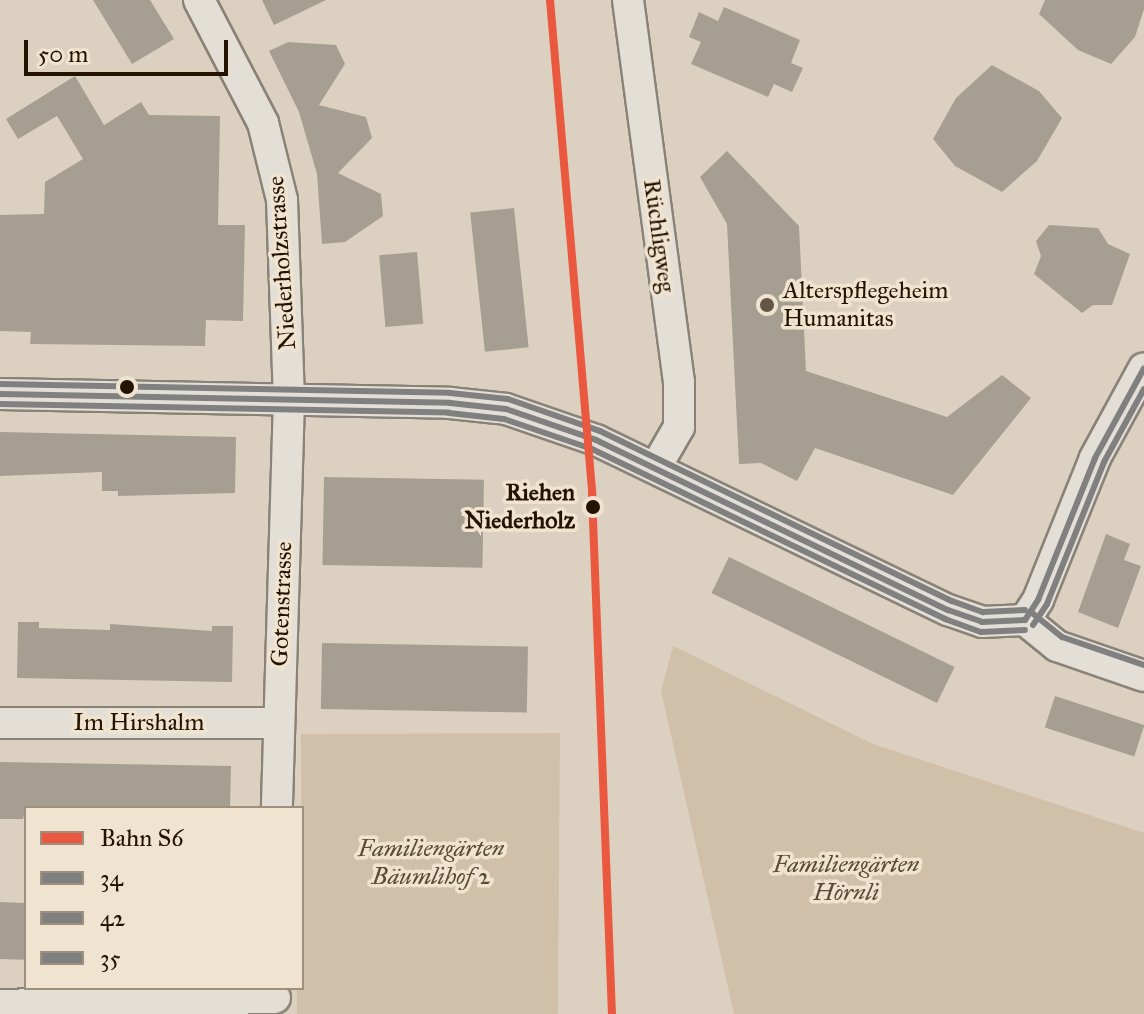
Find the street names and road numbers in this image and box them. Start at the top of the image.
street label: Niederholzstrasse [262,175,302,351]
street label: Rüchligweg [637,177,681,295]
street label: Gotenstrasse [265,541,299,667]
street label: Im Hirshalm [74,709,204,737]

